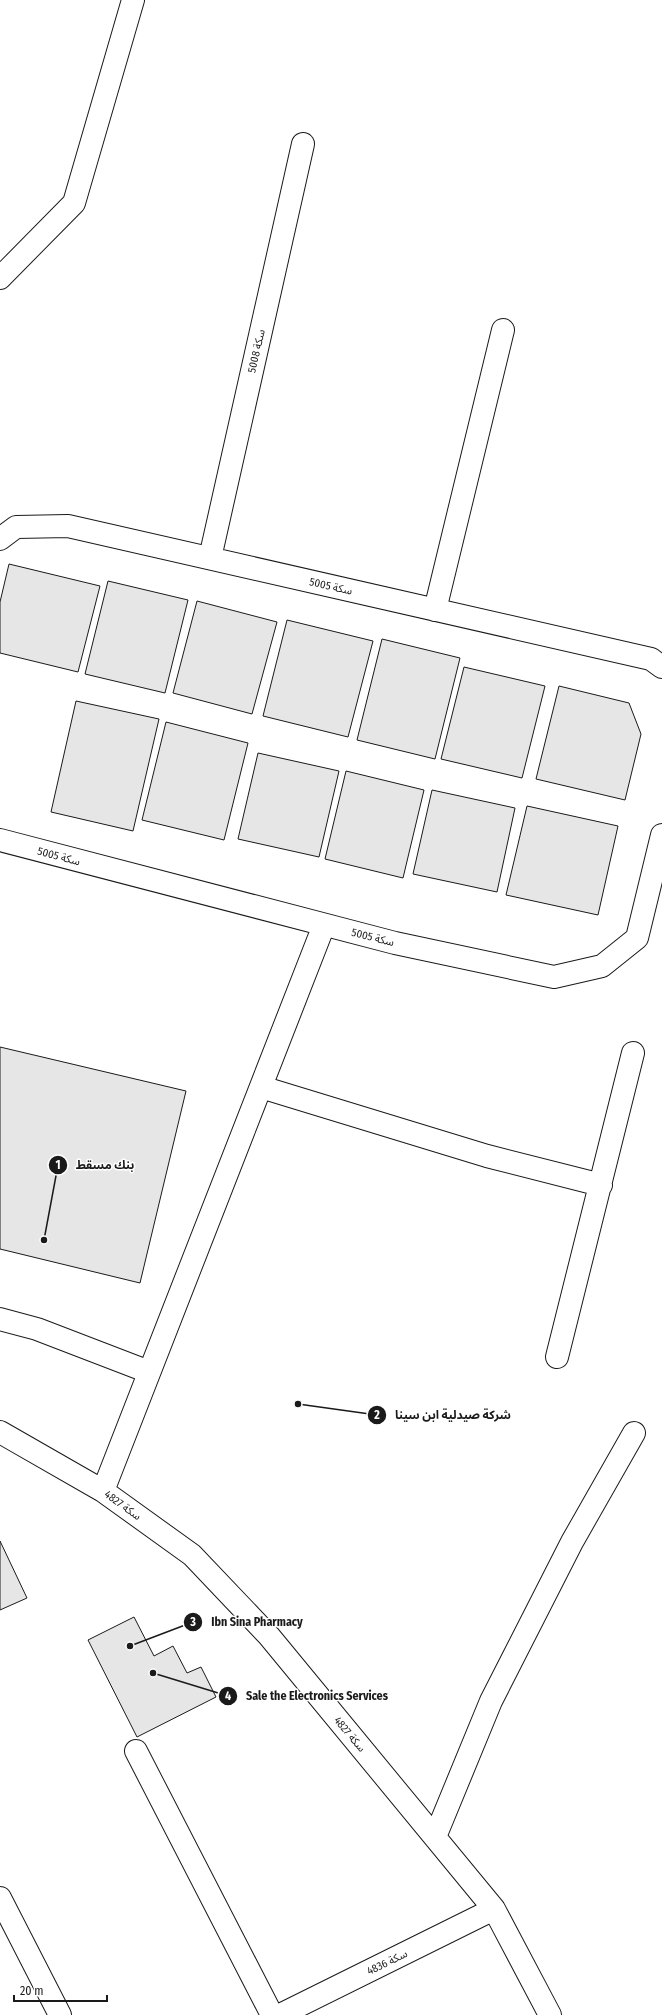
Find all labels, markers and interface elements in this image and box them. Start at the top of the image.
street label: سكة 5008 [245,328,268,374]
street label: سكة 5005 [308,575,354,598]
street label: سكة 5005 [36,845,82,869]
street label: سكة 5005 [350,926,396,949]
callout: بنك مسقط [48,1153,142,1177]
text: 1 [55,1158,61,1172]
text: بنك مسقط [76,1158,134,1172]
callout: شركة صيدلية ابن سينا [367,1403,519,1427]
text: 2 [373,1408,380,1422]
text: شركة صيدلية ابن سينا [395,1408,511,1422]
street label: سكة 4827 [102,1488,144,1523]
callout: Ibn Sina Pharmacy [183,1610,311,1634]
text: 3 [189,1615,196,1629]
text: Ibn Sina Pharmacy [211,1615,303,1629]
callout: Sale the Electronics Services [218,1684,396,1708]
text: 4 [225,1689,231,1703]
text: Sale the Electronics Services [246,1689,389,1703]
street label: سكة 4827 [331,1714,368,1755]
street label: سكة 4836 [365,1947,410,1978]
scale bar [14,1977,107,2003]
text: 20 m [20,1984,44,1998]

